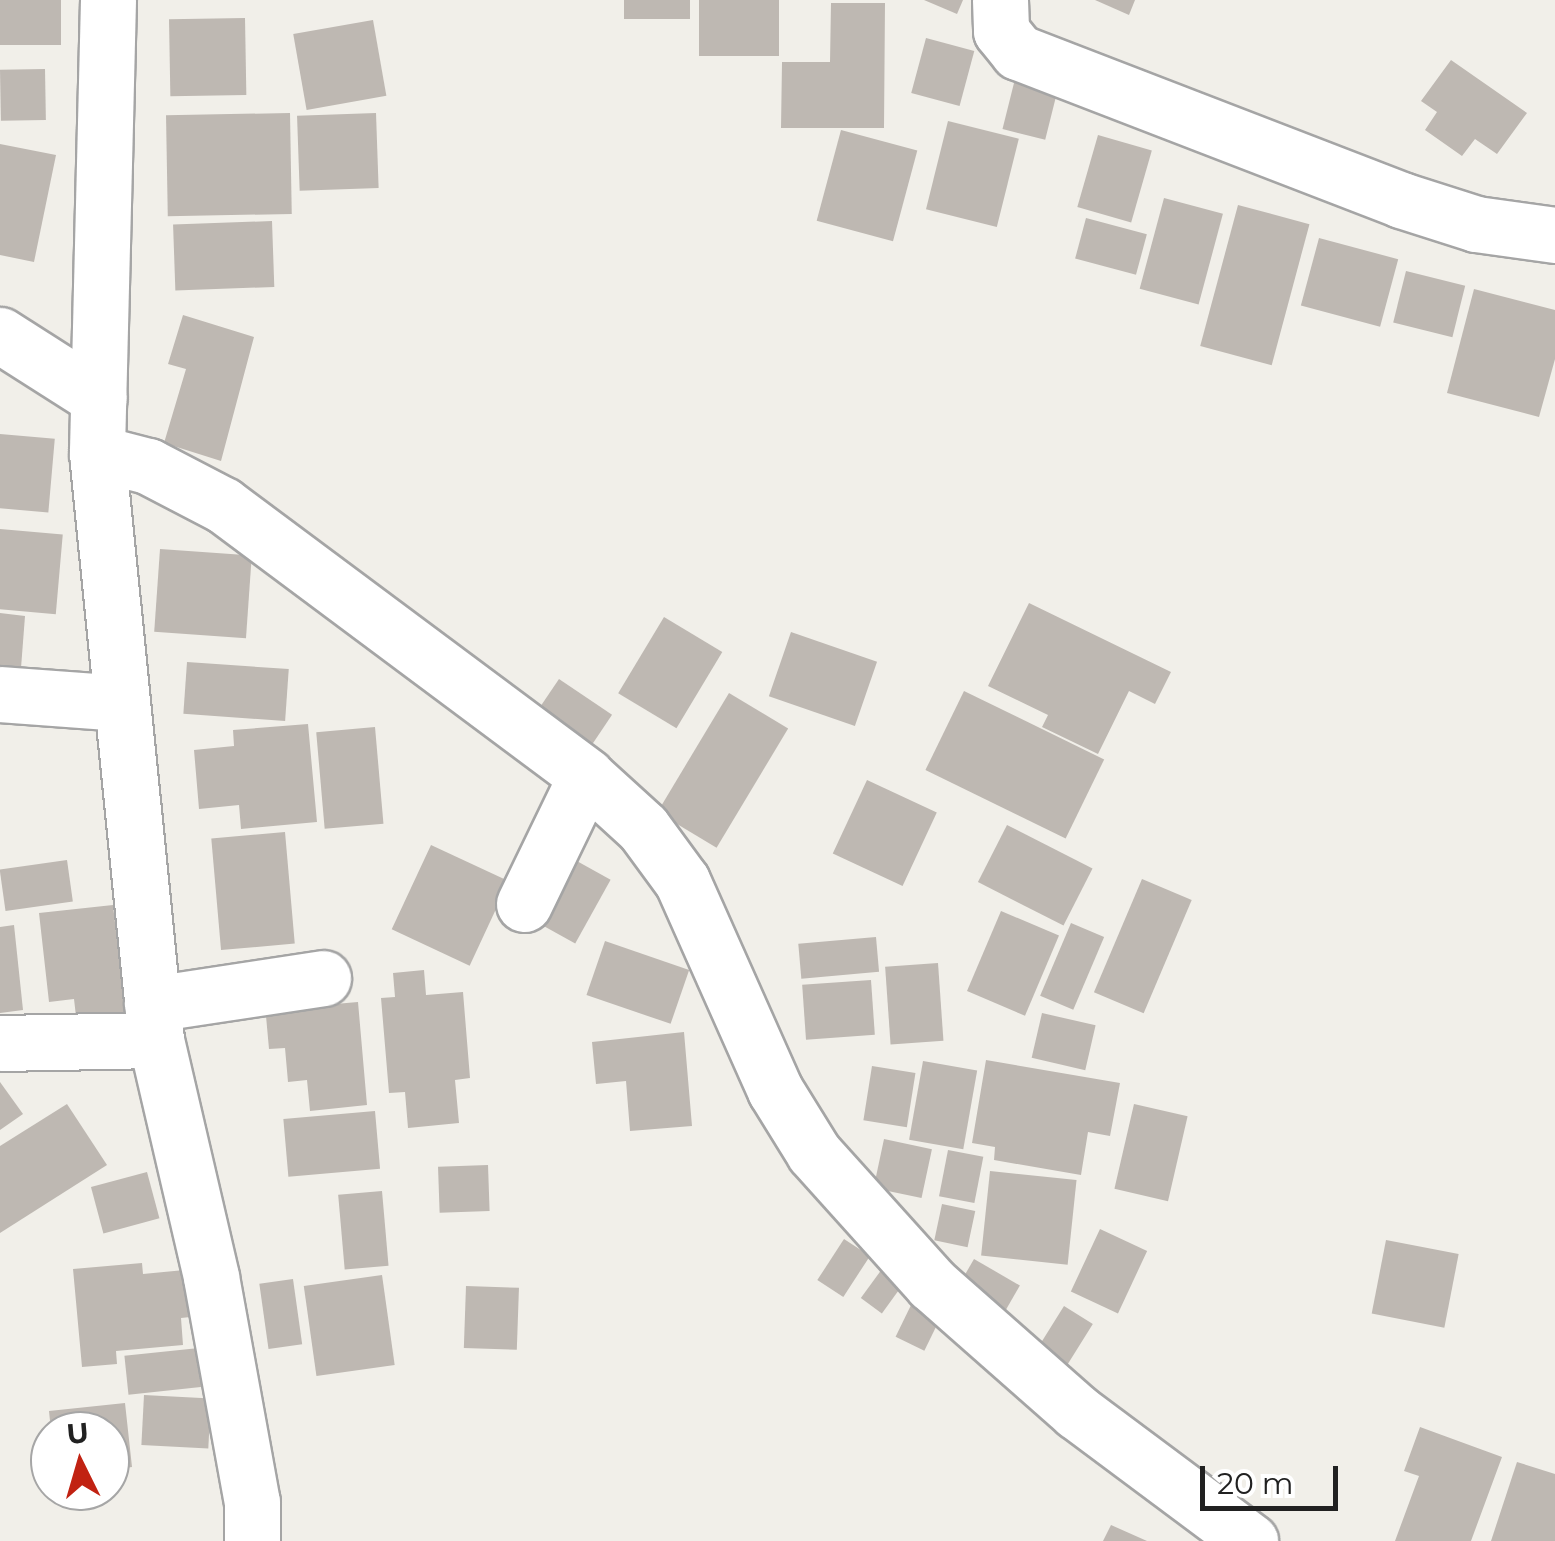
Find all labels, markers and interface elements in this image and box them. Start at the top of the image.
north arrow [30,1411,130,1511]
text: U [65,1415,90,1451]
scale bar [1205,1446,1342,1508]
text: 20 m [1217,1465,1294,1502]

